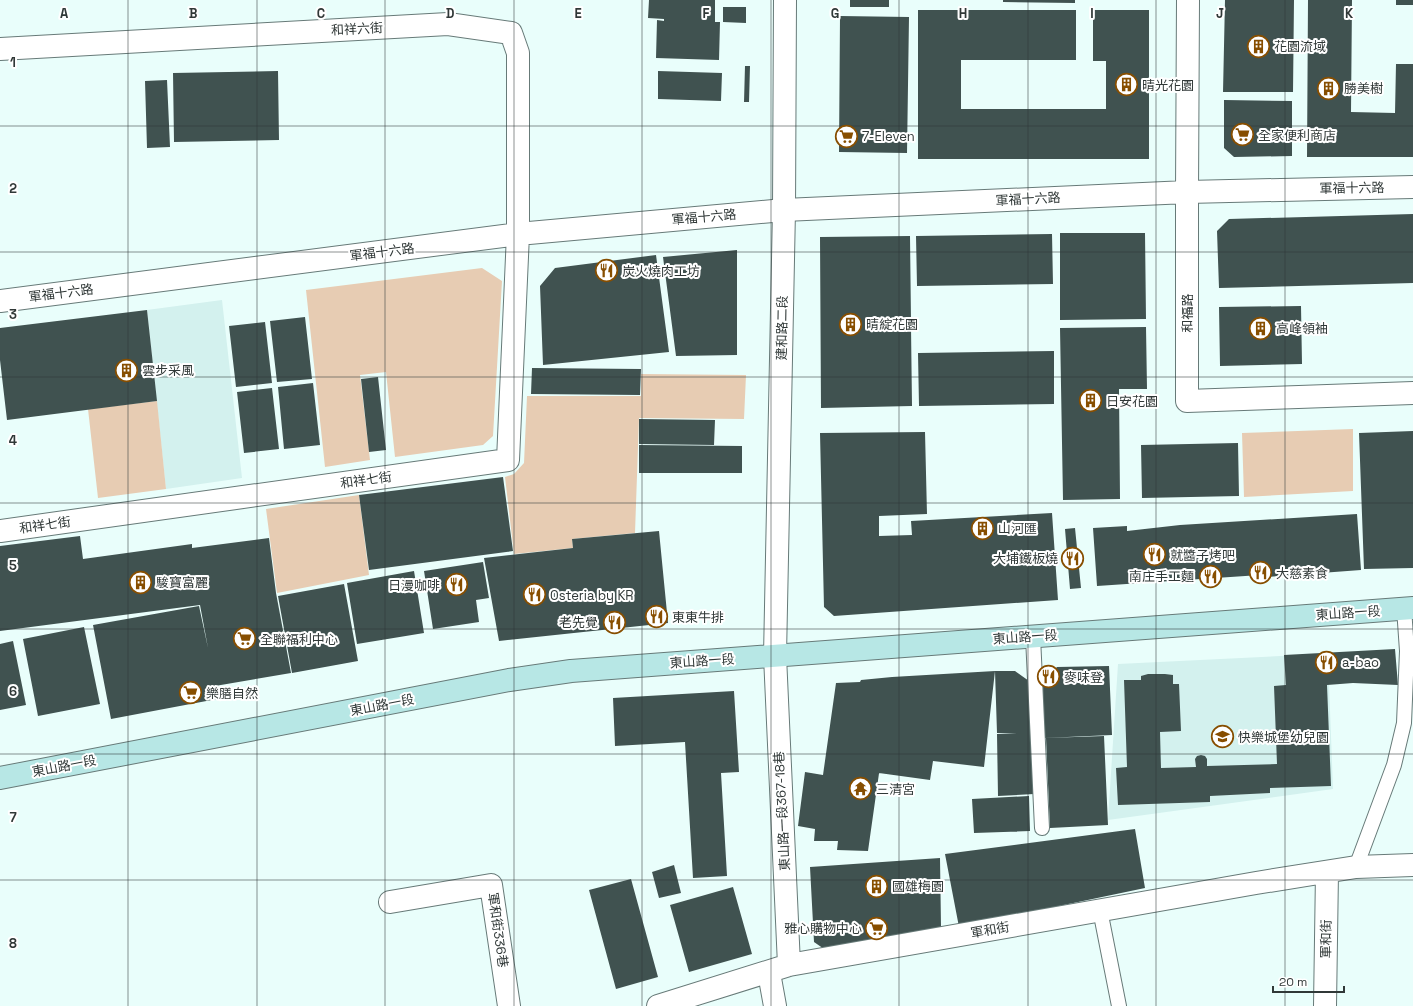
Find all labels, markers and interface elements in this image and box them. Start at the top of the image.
text: A [60,5,69,22]
text: B [189,5,198,22]
text: C [317,5,325,22]
text: D [446,5,455,22]
text: E [574,5,582,22]
text: F [703,5,710,22]
text: G [831,5,839,22]
text: H [959,5,967,22]
text: I [1090,5,1094,22]
text: J [1216,5,1224,22]
text: K [1345,5,1354,22]
street label: 和祥六街 [331,19,383,39]
building icon: 花園流域 [1246,33,1272,59]
place label: 花園流域 [1274,38,1326,55]
text: 1 [10,54,16,71]
building icon: 晴光花園 [1114,72,1140,98]
building icon: 勝美樹 [1316,75,1342,101]
place label: 晴光花園 [1142,77,1194,94]
place label: 勝美樹 [1344,80,1383,97]
supermarket icon: 全家便利商店 [1230,122,1256,148]
supermarket icon: 7-Eleven [834,123,860,149]
place label: 全家便利商店 [1258,127,1336,144]
place label: 7-Eleven [862,128,915,145]
street label: 軍福十六路 [1319,179,1385,197]
text: 2 [9,180,17,197]
street label: 軍福十六路 [995,189,1061,209]
street label: 軍福十六路 [671,206,737,228]
street label: 軍福十六路 [349,240,415,264]
restaurant icon: 炭火燒肉工坊 [594,258,620,284]
place label: 炭火燒肉工坊 [622,263,700,280]
street label: 軍福十六路 [28,281,94,305]
street label: 和福路 [1179,293,1196,333]
street label: 建和路二段 [773,295,791,361]
text: 3 [9,306,17,323]
building icon: 晴綻花園 [838,311,864,337]
building icon: 高峰領袖 [1248,315,1274,341]
place label: 晴綻花園 [866,316,918,333]
place label: 高峰領袖 [1276,320,1328,337]
building icon: 雲步采風 [114,357,140,383]
place label: 雲步采風 [142,362,194,379]
building icon: 日安花園 [1077,388,1103,414]
place label: 日安花園 [1106,393,1158,410]
text: 4 [9,432,17,449]
street label: 和祥七街 [339,468,393,492]
street label: 和祥七街 [18,513,72,537]
building icon: 山河匯 [969,515,995,541]
place label: 山河匯 [998,520,1037,537]
restaurant icon: 就醬子烤吧 [1142,542,1168,568]
restaurant icon: 大埔鐵板燒 [1060,545,1086,571]
place label: 就醬子烤吧 [1170,547,1235,564]
place label: 大埔鐵板燒 [993,550,1058,567]
text: 5 [9,557,17,574]
restaurant icon: 大慈素食 [1247,560,1273,586]
restaurant icon: 南庄手工麵 [1197,563,1223,589]
place label: 大慈素食 [1276,565,1328,582]
place label: 南庄手工麵 [1129,568,1194,585]
building icon: 駿寶富麗 [128,569,154,595]
restaurant icon: 日漫咖啡 [443,572,469,598]
place label: 駿寶富麗 [156,574,208,591]
place label: 日漫咖啡 [388,577,440,594]
restaurant icon: Osteria by KR [521,582,547,608]
place label: Osteria by KR [550,587,634,604]
street label: 東山路一段 [1315,602,1381,624]
restaurant icon: 東東牛排 [644,604,670,630]
restaurant icon: 老先覺 [601,609,627,635]
place label: 東東牛排 [672,609,724,626]
place label: 老先覺 [559,614,598,631]
supermarket icon: 全聯福利中心 [232,626,258,652]
street label: 東山路一段 [992,626,1058,648]
place label: 全聯福利中心 [260,631,338,648]
restaurant icon: a-bao [1313,649,1339,675]
street label: 東山路一段 [669,650,735,672]
place label: a-bao [1342,654,1379,671]
restaurant icon: 麥味登 [1036,664,1062,690]
place label: 麥味登 [1064,669,1103,686]
supermarket icon: 樂膳自然 [177,680,203,706]
text: 6 [9,683,17,700]
place label: 樂膳自然 [206,685,258,702]
street label: 東山路一段 [348,690,416,720]
school or university icon: 快樂城堡幼兒園 [1209,724,1235,750]
place label: 快樂城堡幼兒園 [1238,729,1329,746]
street label: 東山路一段 [30,751,98,781]
street label: 東山路一段367-18巷 [770,751,794,871]
temple icon: 三清宮 [848,776,874,802]
place label: 三清宮 [876,781,915,798]
text: 7 [9,809,17,826]
building icon: 國雄梅園 [863,873,889,899]
place label: 國雄梅園 [892,878,944,895]
street label: 軍和街336巷 [484,891,512,969]
supermarket icon: 雅心購物中心 [864,915,890,941]
street label: 軍和街 [969,918,1011,942]
street label: 軍和街 [1317,919,1335,959]
place label: 雅心購物中心 [784,920,862,937]
text: 8 [9,935,17,952]
scale bar [1273,968,1344,994]
text: 20 m [1279,974,1307,990]

